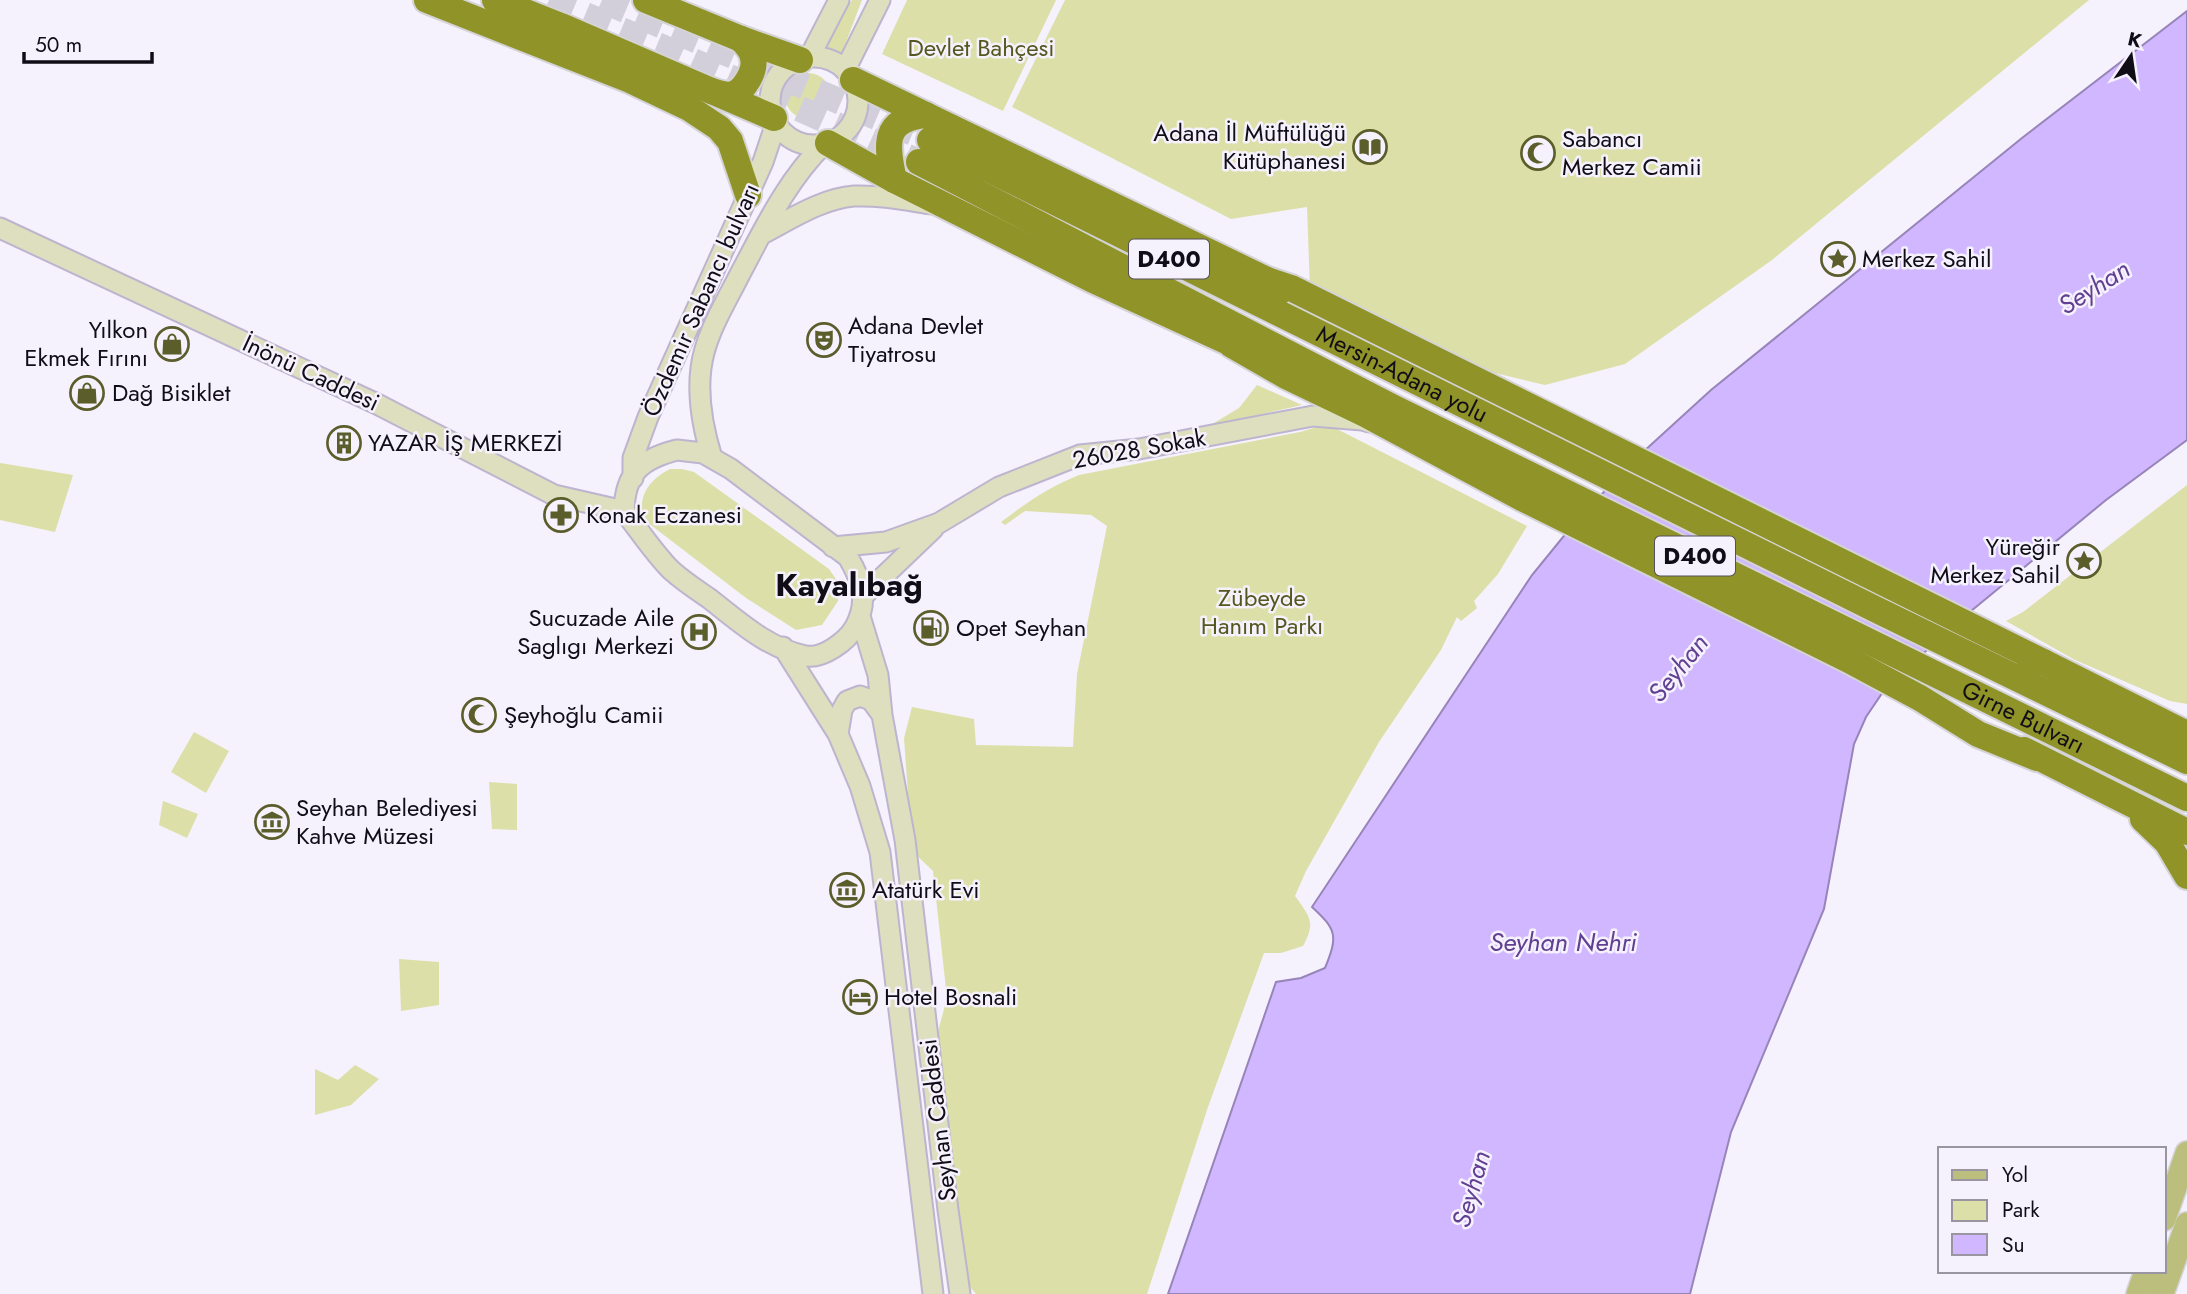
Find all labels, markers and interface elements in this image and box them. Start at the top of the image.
scale bar [24,21,152,65]
north arrow [2096,21,2166,91]
text: K [2125,25,2145,55]
text: 50 m [35,30,82,60]
park label: Devlet Bahçesi [908,30,1055,65]
place label: Adana İl Müftülüğü Kütüphanesi [1153,115,1346,178]
place label: Sabancı Merkez Camii [1562,121,1702,184]
library icon: Adana İl Müftülüğü Kütüphanesi [1351,128,1389,166]
mosque icon: Sabancı Merkez Camii [1519,134,1557,172]
street label: Özdemir Sabancı bulvarı [633,177,768,422]
road number: D400 [1129,240,1209,278]
place icon: Merkez Sahil [1819,240,1857,278]
place label: Merkez Sahil [1862,241,1992,276]
water label: Seyhan [2051,250,2137,324]
place label: Adana Devlet Tiyatrosu [848,308,983,371]
place label: Yılkon Ekmek Fırını [24,312,148,375]
street label: Mersin-Adana yolu [1311,316,1494,431]
theatre icon: Adana Devlet Tiyatrosu [805,321,843,359]
shop icon: Yılkon Ekmek Fırını [153,325,191,363]
street label: İnönü Caddesi [237,325,385,420]
shop icon: Dağ Bisiklet [68,374,106,412]
place label: Dağ Bisiklet [112,375,231,410]
street label: 26028 Sokak [1070,419,1209,477]
building icon: YAZAR İŞ MERKEZİ [325,424,363,462]
place label: YAZAR İŞ MERKEZİ [368,425,563,460]
pharmacy icon: Konak Eczanesi [542,496,580,534]
place label: Konak Eczanesi [586,497,742,532]
place label: Yüreğir Merkez Sahil [1930,529,2061,592]
road number: D400 [1655,536,1735,576]
place icon: Yüreğir Merkez Sahil [2065,542,2103,580]
district label: Kayalıbağ [775,562,923,608]
park label: Zübeyde Hanım Parkı [1201,580,1323,643]
place label: Sucuzade Aile Saglıgı Merkezi [517,600,674,663]
fuel station icon: Opet Seyhan [912,609,950,647]
place label: Opet Seyhan [956,610,1086,645]
hospital icon: Sucuzade Aile Saglıgı Merkezi [680,613,718,651]
water label: Seyhan [1639,626,1717,710]
street label: Girne Bulvarı [1956,672,2091,762]
mosque icon: Şeyhoğlu Camii [460,696,498,734]
place label: Şeyhoğlu Camii [504,697,664,732]
place label: Seyhan Belediyesi Kahve Müzesi [296,790,478,853]
museum icon: Seyhan Belediyesi Kahve Müzesi [253,803,291,841]
museum icon: Atatürk Evi [828,871,866,909]
place label: Atatürk Evi [872,872,980,907]
water label: Seyhan Nehri [1489,923,1637,961]
hotel icon: Hotel Bosnali [841,978,879,1016]
place label: Hotel Bosnali [884,979,1017,1014]
street label: Seyhan Caddesi [910,1037,965,1203]
water label: Seyhan [1442,1146,1500,1232]
legend [1938,1147,2166,1273]
text: Yol [2002,1160,2028,1190]
text: Park [2002,1195,2040,1225]
text: Su [2002,1230,2025,1260]

